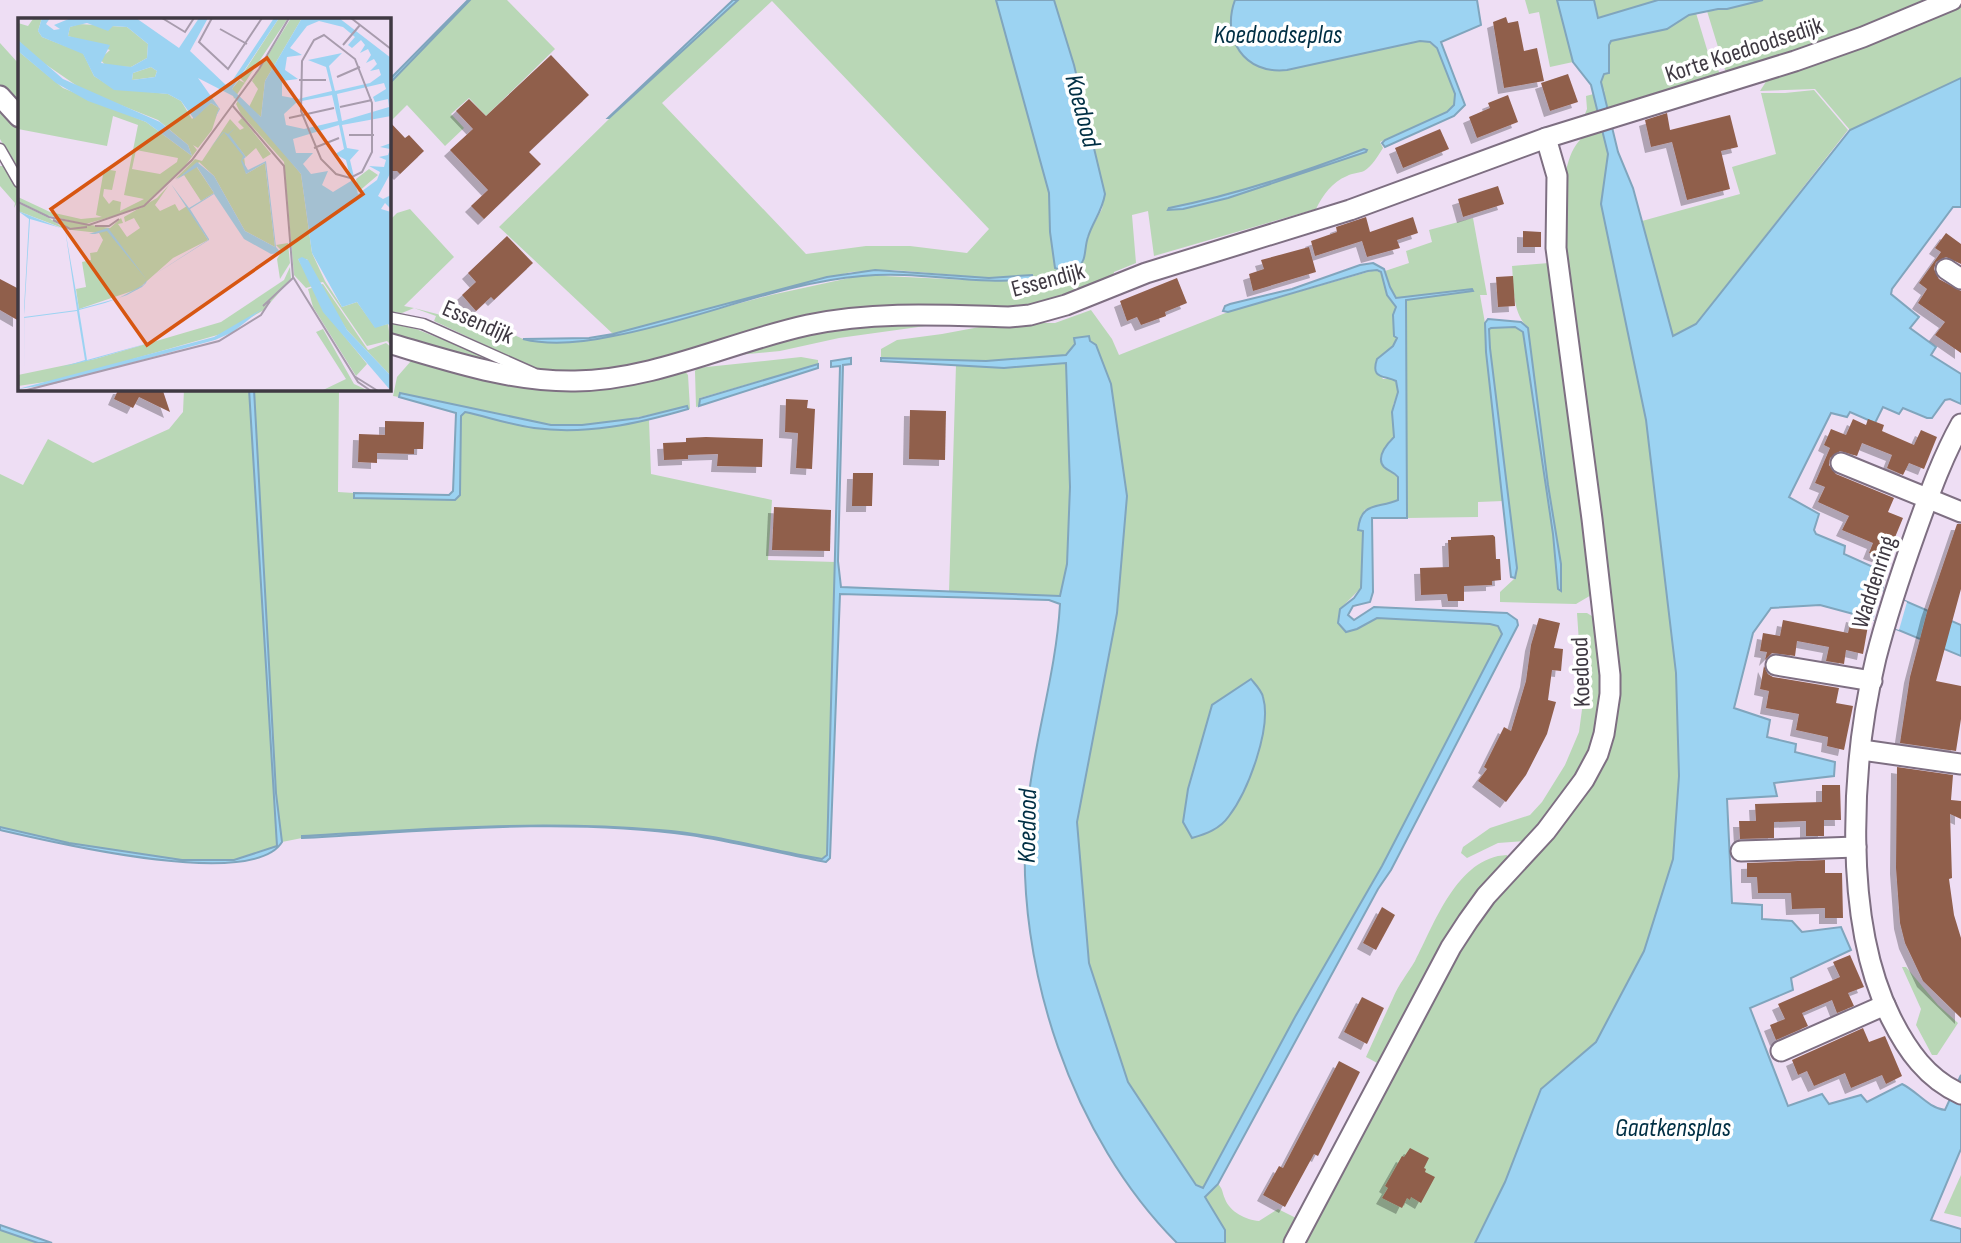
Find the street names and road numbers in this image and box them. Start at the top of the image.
street label: Korte Koedoodsedijk [1661,11,1827,89]
street label: Essendijk [1008,256,1088,304]
street label: Essendijk [438,294,518,350]
street label: Waddenring [1845,532,1903,632]
street label: Koedood [1565,637,1597,707]

